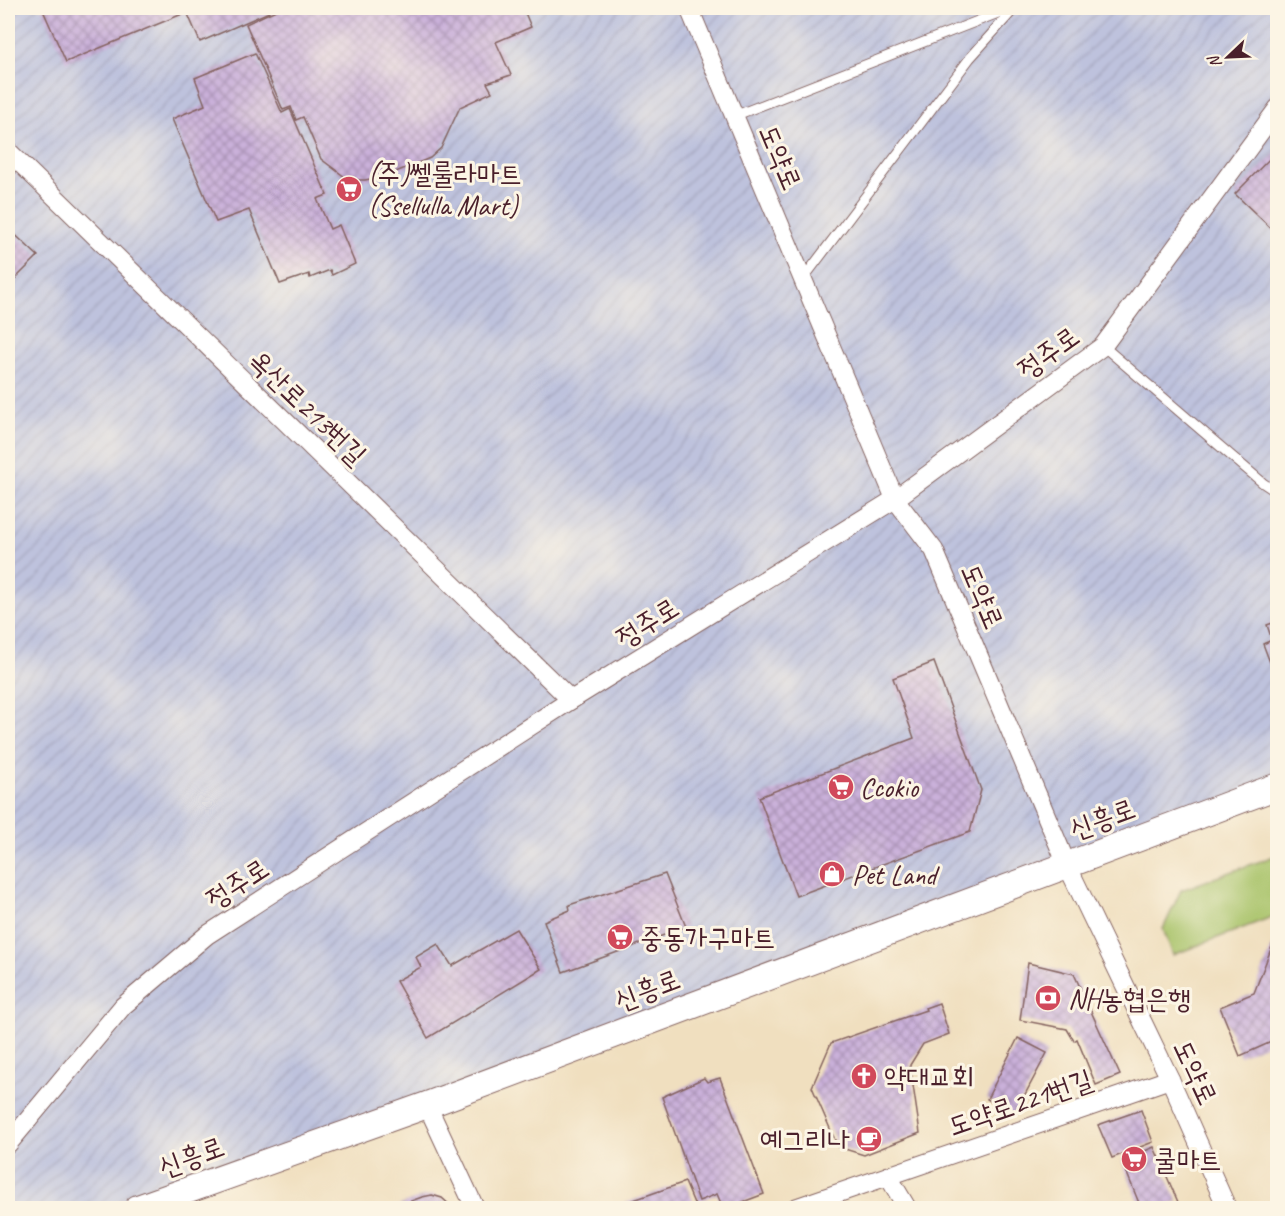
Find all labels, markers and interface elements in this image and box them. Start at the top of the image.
north arrow [1198,27,1258,87]
text: N [1203,51,1226,71]
street label: 도약로 [751,119,810,195]
place label: (주)쎌룰라마트 (Ssellulla Mart) [368,156,522,223]
supermarket icon: (주)쎌룰라마트 (Ssellulla Mart) [334,174,364,204]
street label: 정주로 [1011,318,1086,386]
street label: 옥산로213번길 [241,343,374,472]
street label: 도약로 [953,558,1012,634]
street label: 정주로 [609,590,685,655]
place label: Ccokio [860,770,920,805]
supermarket icon: Ccokio [826,772,856,802]
street label: 신흥로 [1064,790,1140,846]
street label: 정주로 [199,850,275,917]
place label: Pet Land [852,857,940,892]
shop icon: Pet Land [817,859,847,889]
place label: 중동가구마트 [640,920,775,955]
supermarket icon: 중동가구마트 [605,922,635,952]
street label: 신흥로 [609,961,685,1018]
place label: NH농협은행 [1068,981,1191,1016]
bank icon: NH농협은행 [1033,983,1063,1013]
street label: 도약로 [1165,1034,1226,1110]
place label: 약대교회 [884,1059,974,1094]
church icon: 약대교회 [849,1061,879,1091]
street label: 도약로221번길 [943,1061,1097,1144]
place label: 예그리나 [760,1122,850,1157]
cafe icon: 예그리나 [854,1124,884,1154]
street label: 신흥로 [153,1128,229,1184]
place label: 쿨마트 [1154,1142,1222,1177]
supermarket icon: 쿨마트 [1119,1144,1149,1174]

